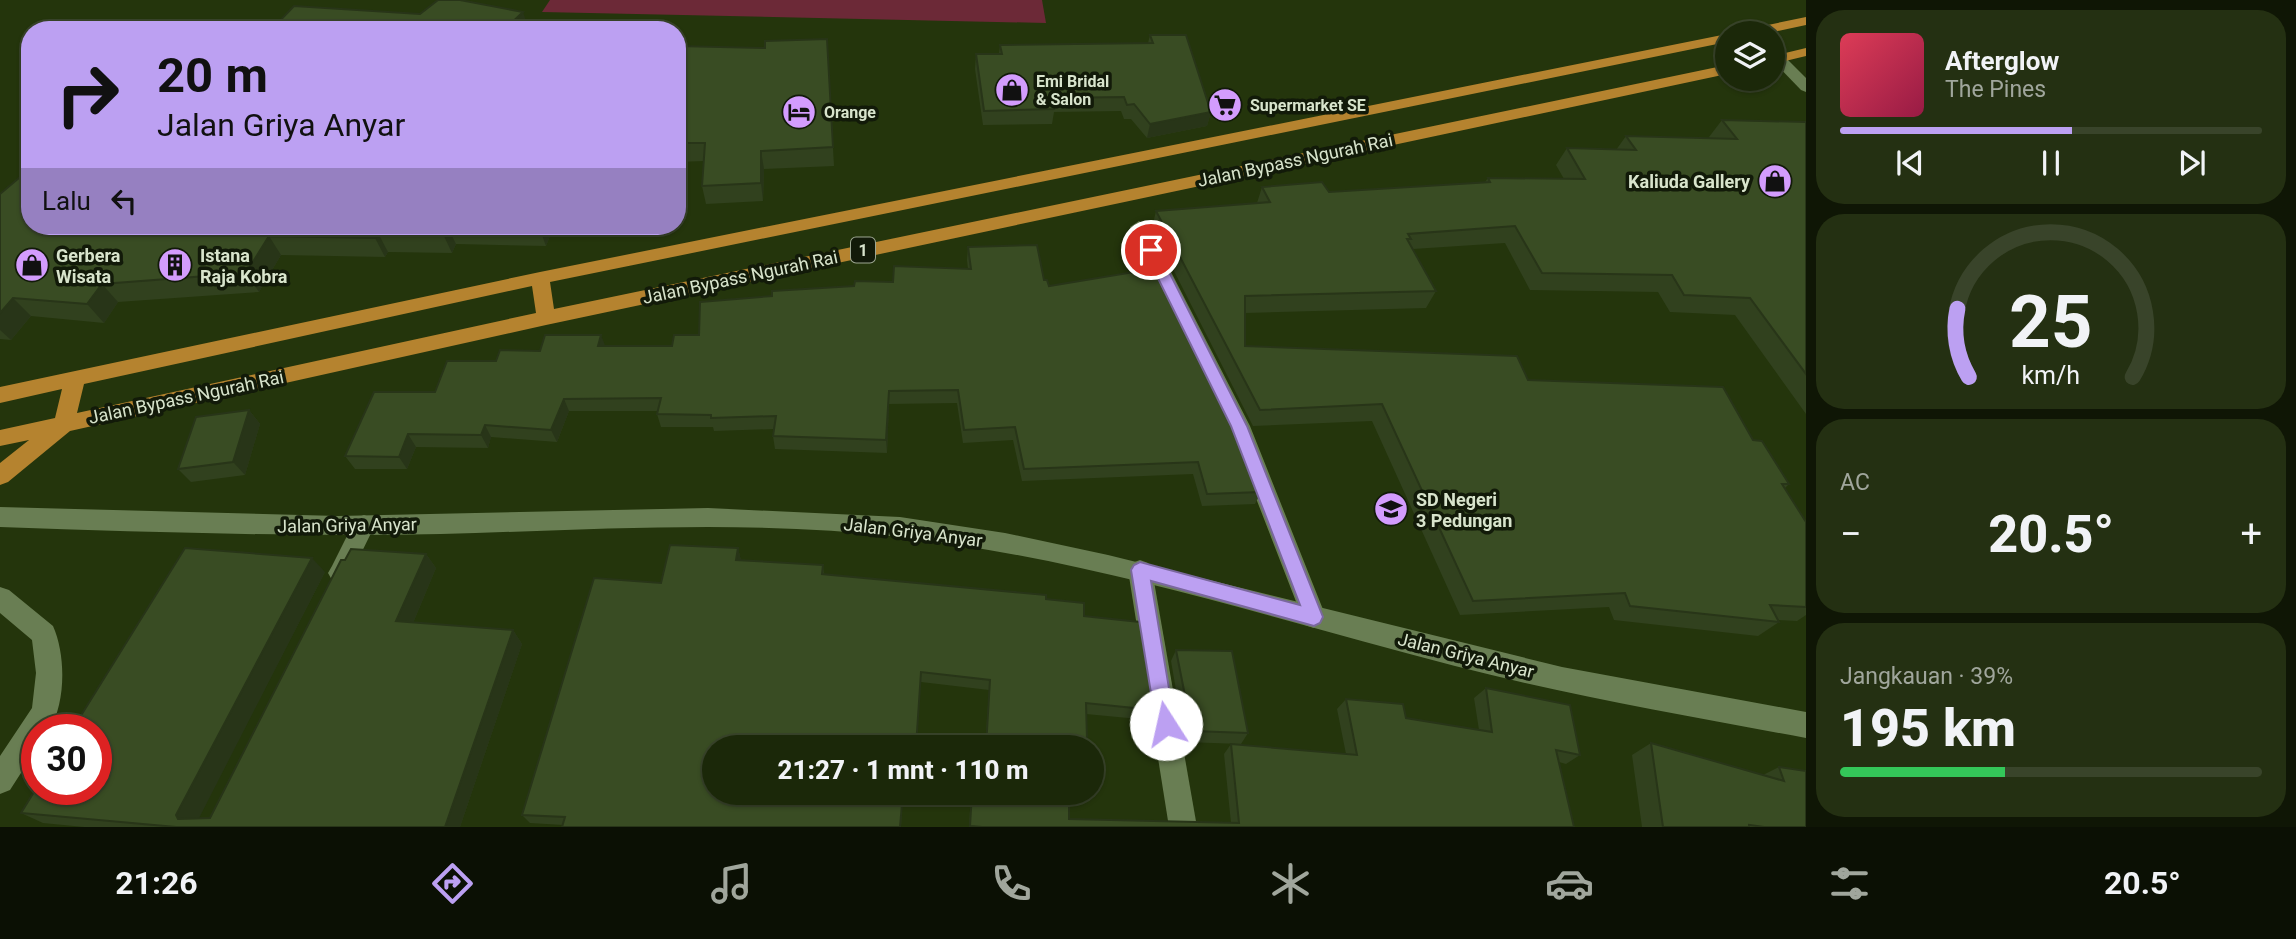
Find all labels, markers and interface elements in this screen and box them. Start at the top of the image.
map controls [1715,21,1785,91]
button: layers [1715,21,1785,91]
text: Afterglow [1945,46,2059,76]
text: 20 m [157,47,268,104]
icon: right [42,49,133,140]
shop icon: Emi Bridal & Salon [993,71,1031,109]
place label: Emi Bridal & Salon [1036,72,1109,109]
text: The Pines [1945,76,2046,103]
supermarket icon: Supermarket SE [1206,86,1244,124]
hotel icon: Orange [780,93,818,131]
place label: Supermarket SE [1250,96,1366,115]
place label: Orange [824,103,876,122]
text: Jalan Griya Anyar [157,106,405,144]
street label: Jalan Bypass Ngurah Rai [1195,129,1395,191]
icon: previous [1891,144,1929,182]
icon: pause [2032,144,2070,182]
icon: next [2173,144,2211,182]
shop icon: Kaliuda Gallery [1756,162,1794,200]
place label: Kaliuda Gallery [1628,171,1751,192]
icon: left [105,182,143,220]
text: Lalu [42,186,91,216]
pin [1121,220,1181,280]
icon: arrive [1132,231,1170,269]
road number: 1 [851,238,875,262]
place label: Gerbera Wisata [56,245,121,287]
place label: Istana Raja Kobra [200,245,288,287]
shop icon: Gerbera Wisata [13,246,51,284]
building icon: Istana Raja Kobra [156,246,194,284]
street label: Jalan Bypass Ngurah Rai [640,246,840,308]
text: 25 [2009,280,2093,366]
text: km/h [2022,361,2080,390]
street label: Jalan Bypass Ngurah Rai [86,366,286,428]
text: AC [1840,469,1870,496]
place label: SD Negeri 3 Pedungan [1416,489,1512,531]
school or university icon: SD Negeri 3 Pedungan [1372,490,1410,528]
text: 20.5° [1988,504,2114,565]
text: − [1840,512,1862,556]
text: + [2240,512,2262,556]
street label: Jalan Griya Anyar [277,513,417,537]
street label: Jalan Griya Anyar [842,513,984,551]
street label: Jalan Griya Anyar [1396,628,1536,682]
text: Jangkauan · 39% [1840,663,2013,690]
position arrow [1129,687,1203,761]
text: 195 km [1840,698,2016,759]
speed limit sign: 30 [21,714,112,805]
text: 21:27 · 1 mnt · 110 m [778,755,1028,785]
icon: directions [428,859,477,908]
icon: music [707,859,756,908]
icon: phone [987,859,1036,908]
icon: climate [1266,859,1315,908]
icon: car [1545,859,1594,908]
icon: filters [1825,859,1874,908]
text: 21:26 [115,864,198,902]
text: 20.5° [2104,864,2181,902]

